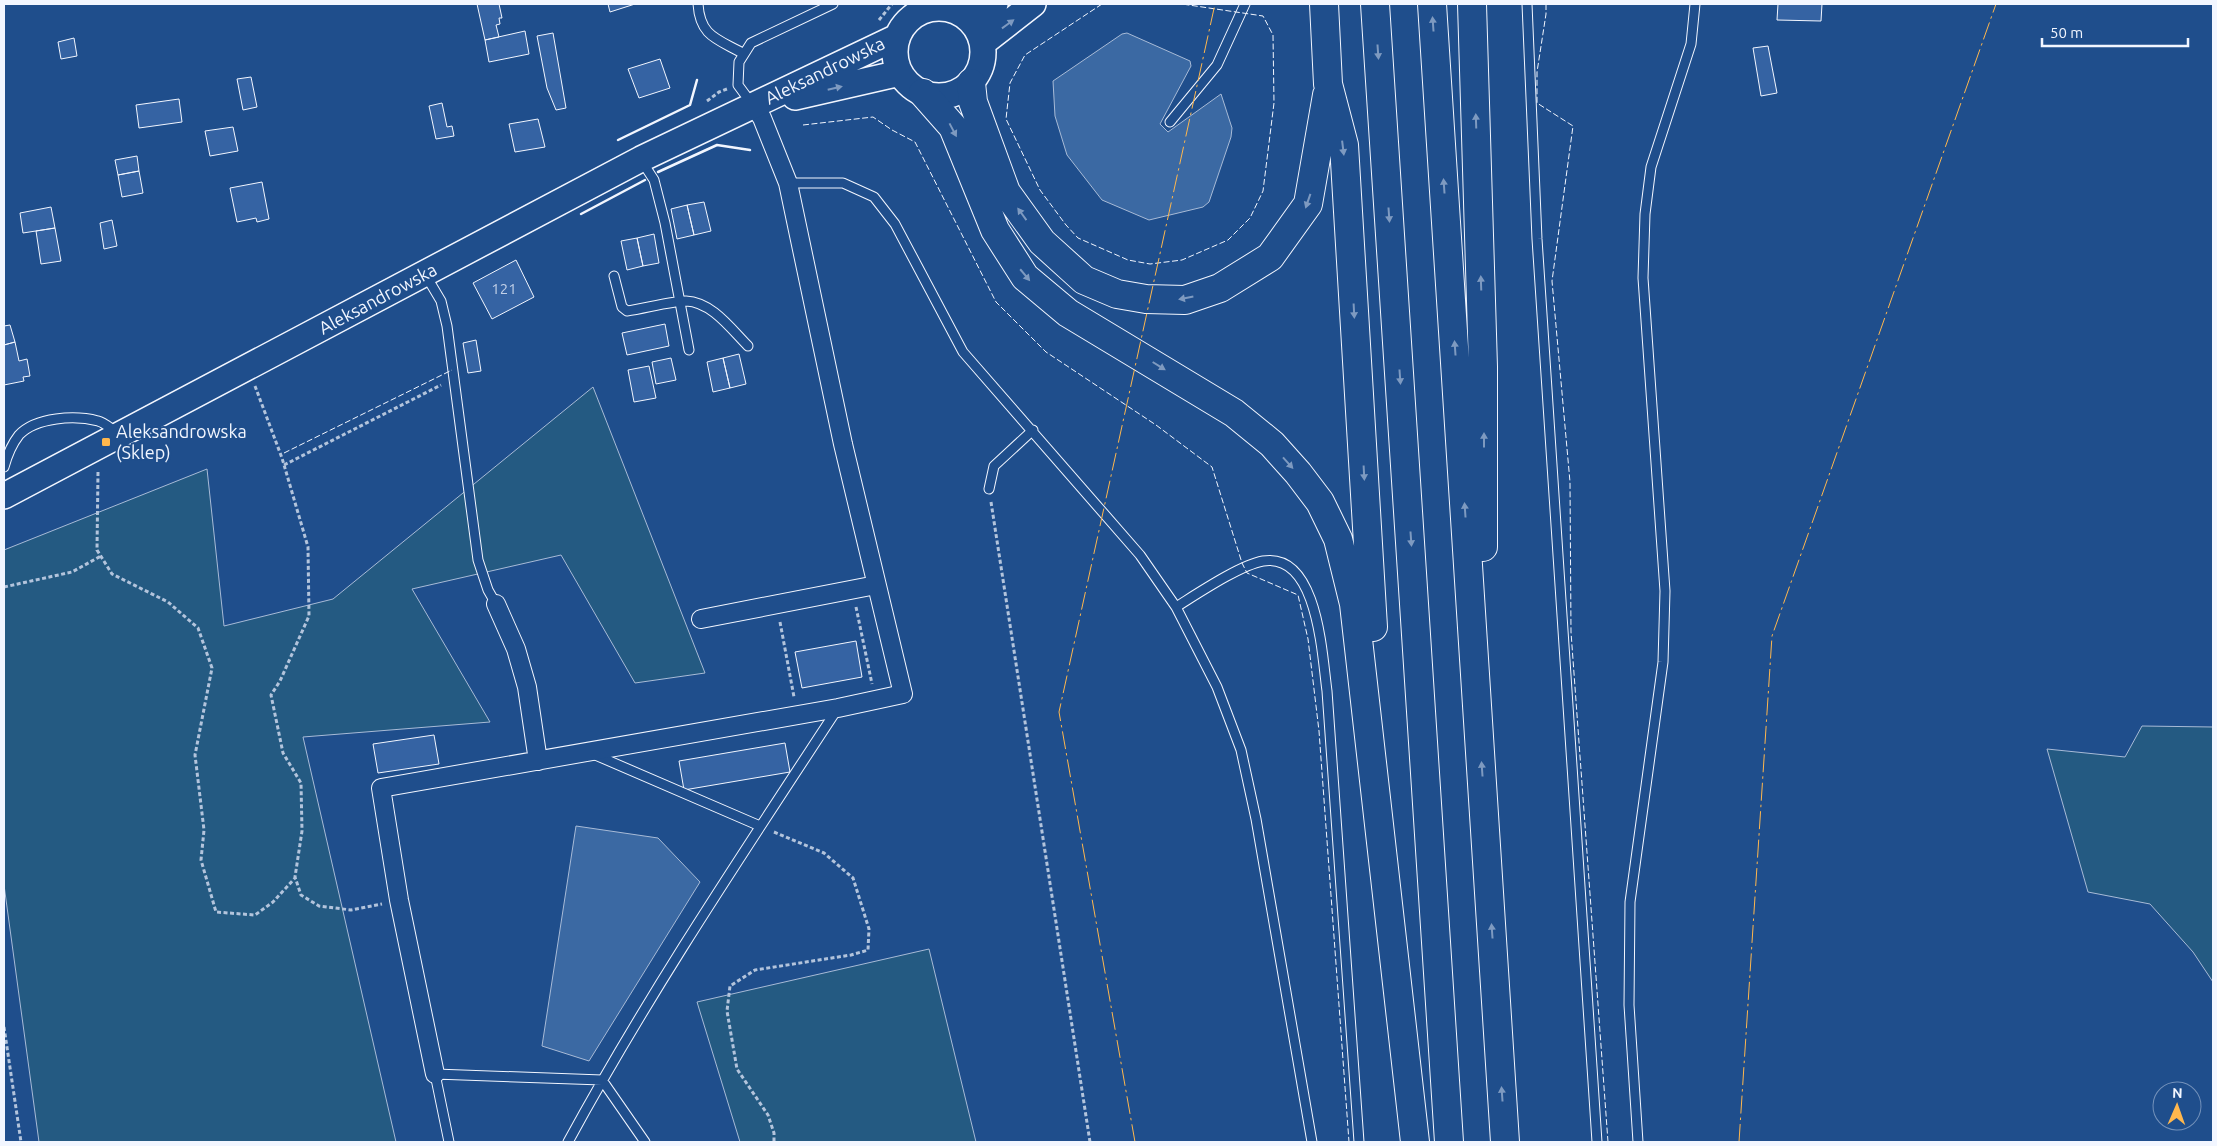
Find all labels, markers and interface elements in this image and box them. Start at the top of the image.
scale bar [2042,15,2188,47]
one-way arrow [1429,16,1437,32]
one-way arrow [1001,19,1015,29]
text: 50 m [2050,24,2083,41]
street label: Aleksandrowska [761,32,888,108]
one-way arrow [1375,45,1383,61]
one-way arrow [828,84,843,92]
one-way arrow [1471,113,1479,129]
one-way arrow [949,123,957,138]
one-way arrow [1340,141,1348,157]
one-way arrow [1440,178,1448,194]
one-way arrow [1303,194,1311,209]
one-way arrow [1386,207,1394,223]
one-way arrow [1016,208,1027,221]
street label: Aleksandrowska [315,259,440,338]
one-way arrow [1020,268,1031,281]
one-way arrow [1476,275,1484,291]
house number: 121 [491,280,517,297]
one-way arrow [1179,294,1194,302]
one-way arrow [1350,303,1358,319]
one-way arrow [1450,340,1458,356]
one-way arrow [1152,362,1165,371]
one-way arrow [1397,369,1405,385]
place label: Aleksandrowska (Sklep) [116,421,247,463]
one-way arrow [1480,432,1488,448]
marker: Aleksandrowska (Sklep) [100,436,112,448]
one-way arrow [1283,456,1294,469]
one-way arrow [1360,465,1368,481]
one-way arrow [1461,502,1469,518]
one-way arrow [1407,531,1415,547]
one-way arrow [1477,761,1485,777]
one-way arrow [1488,923,1496,939]
north arrow [2152,1081,2202,1131]
one-way arrow [1498,1085,1506,1101]
text: N [2172,1085,2183,1101]

